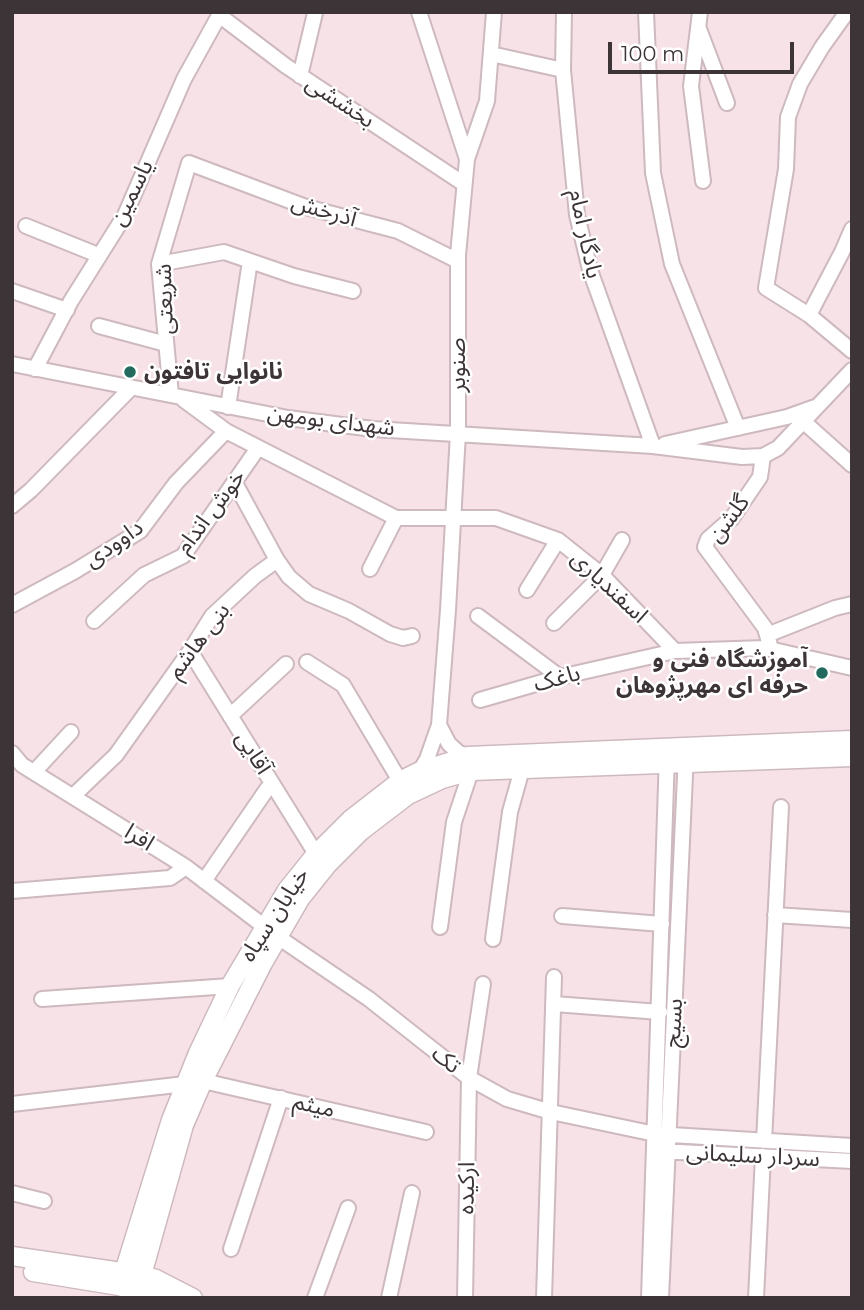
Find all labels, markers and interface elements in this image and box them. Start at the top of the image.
scale bar [612,28,798,72]
text: 100 m [621,41,684,66]
street label: بخششی [300,69,380,135]
street label: یاسمین [104,155,160,231]
street label: یادگار امام [562,187,608,281]
street label: آذرخش [288,189,360,233]
street label: شریعتی [150,263,180,335]
street label: صنوبر [444,338,472,392]
place label: نانوایی تافتون [144,358,283,386]
marker: نانوایی تافتون [122,364,138,380]
street label: شهدای بومهن [266,399,396,443]
street label: خوش اندام [170,464,252,560]
street label: گلشن [702,490,756,548]
street label: داوودی [79,514,149,574]
street label: اسفندیاری [565,545,653,629]
street label: بنی هاشم [162,598,236,684]
place label: آموزشگاه فنی و حرفه ای مهرپژوهان [616,646,808,700]
street label: باغک [531,660,583,698]
marker: آموزشگاه فنی و حرفه ای مهرپژوهان [814,665,830,681]
street label: آقایی [229,726,277,780]
street label: افرا [119,818,159,858]
street label: خیابان سپاه [235,863,315,967]
street label: بسیج [659,998,689,1048]
street label: تک [426,1040,466,1080]
street label: میثم [290,1088,338,1124]
street label: سردار سلیمانی [685,1139,821,1173]
street label: ارکیده [453,1161,481,1215]

